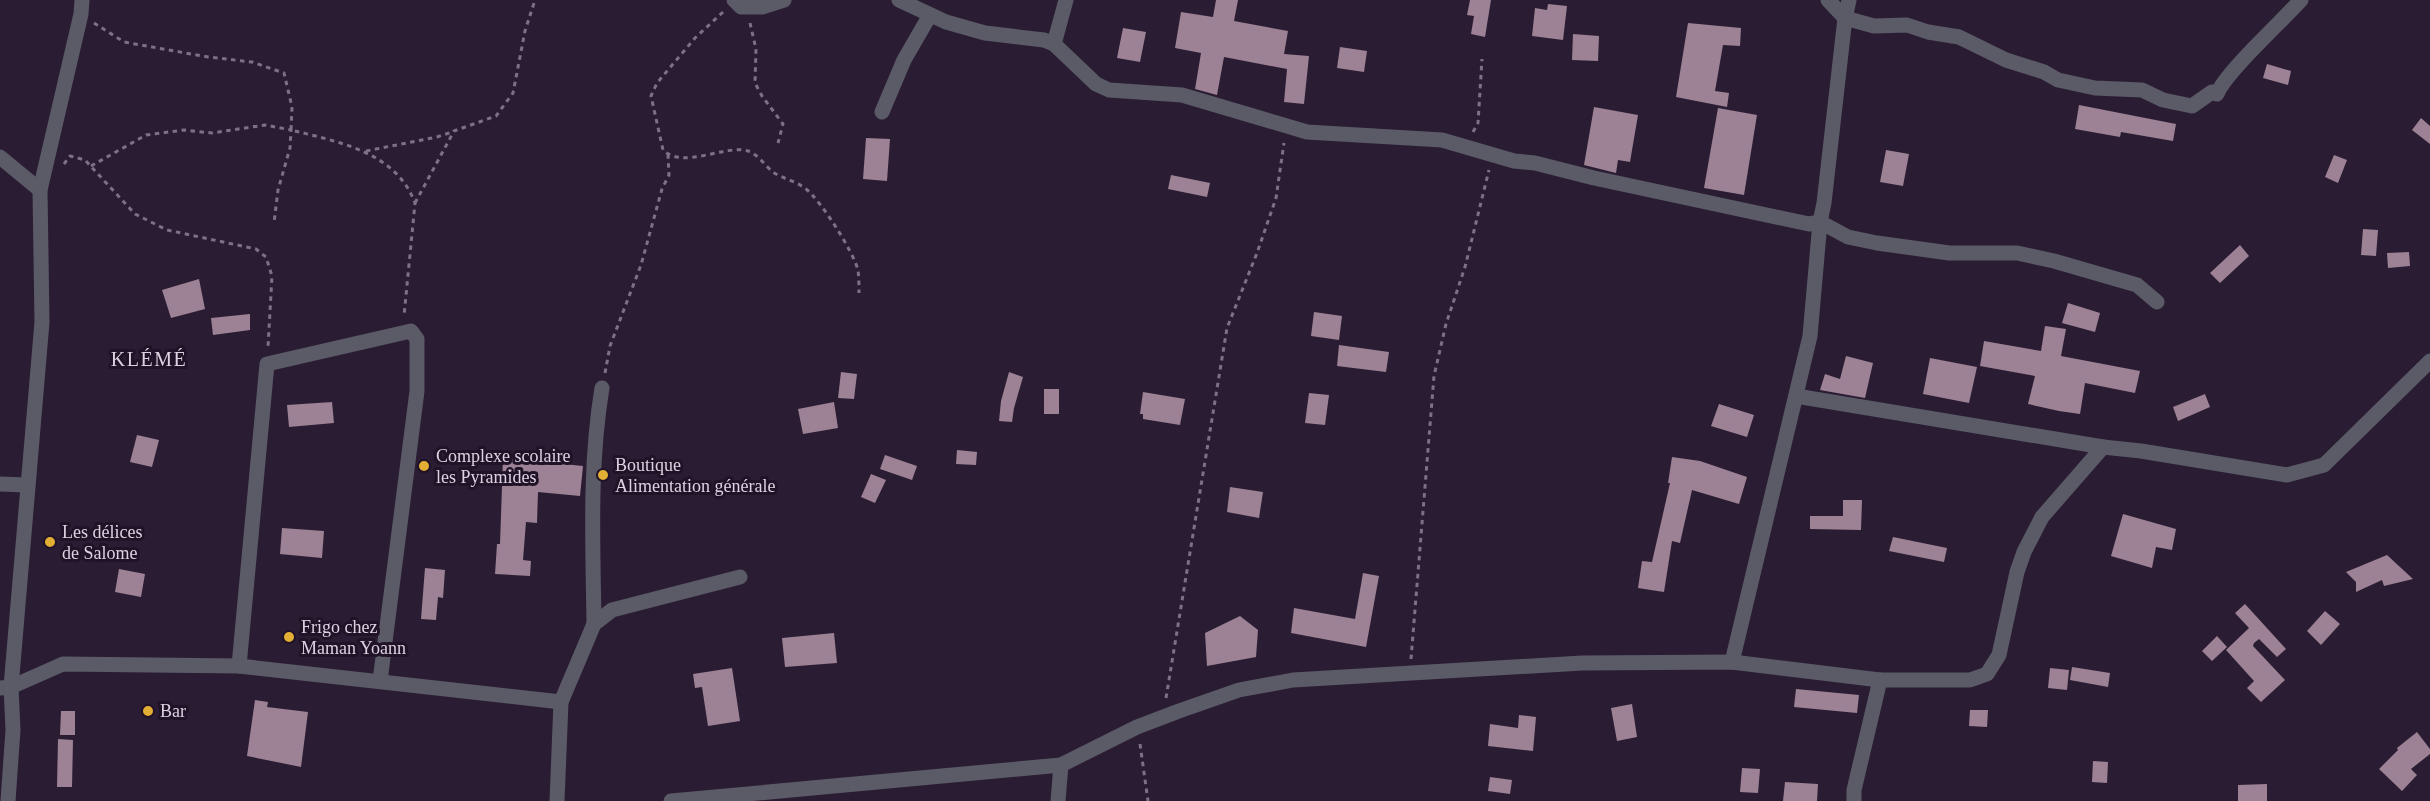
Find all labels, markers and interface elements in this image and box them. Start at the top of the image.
district label: KLÉMÉ [111,348,187,370]
place label: Complexe scolaire les Pyramides [436,446,570,487]
place label: Boutique Alimentation générale [615,455,775,496]
marker: Complexe scolaire les Pyramides [417,459,431,473]
marker: Boutique Alimentation générale [596,468,610,482]
place label: Les délices de Salome [62,522,142,563]
marker: Les délices de Salome [43,535,57,549]
place label: Frigo chez Maman Yoann [301,617,406,658]
marker: Frigo chez Maman Yoann [282,630,296,644]
place label: Bar [160,701,186,721]
marker: Bar [141,704,155,718]

